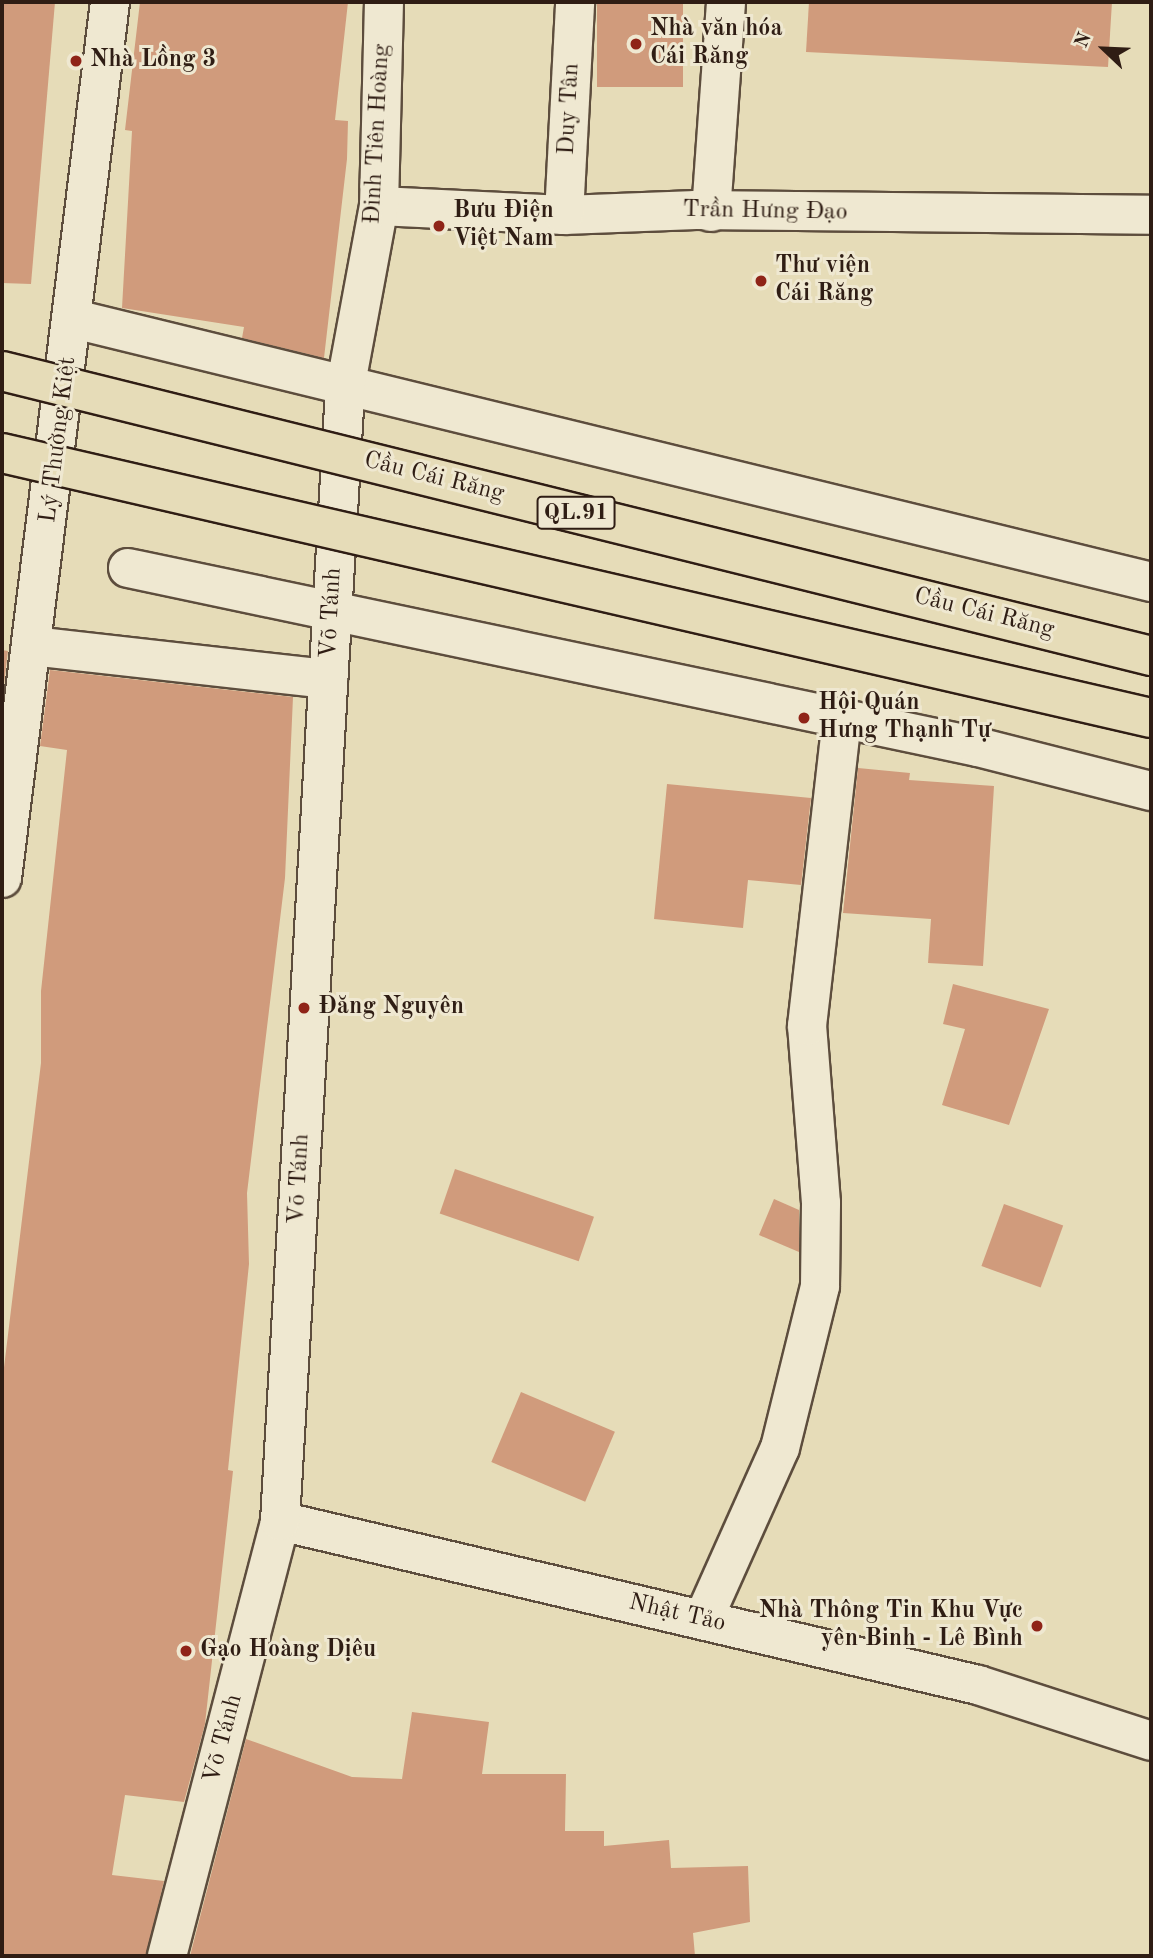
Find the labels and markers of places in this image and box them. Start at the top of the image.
place label: Nhà văn hóa Cái Răng [650,16,783,72]
marker: Nhà văn hóa Cái Răng [628,36,644,52]
place label: Nhà Lồng 3 [90,47,216,75]
marker: Nhà Lồng 3 [68,53,84,69]
place label: Bưu Điện Việt Nam [453,198,554,254]
marker: Bưu Điện Việt Nam [431,218,447,234]
place label: Thư viện Cái Răng [775,253,873,309]
marker: Thư viện Cái Răng [753,273,769,289]
place label: Hội Quán Hưng Thạnh Tự [818,690,991,746]
marker: Hội Quán Hưng Thạnh Tự [796,710,812,726]
place label: Đăng Nguyên [318,994,464,1022]
marker: Đăng Nguyên [296,1000,312,1016]
place label: Nhà Thông Tin Khu Vực yên Binh - Lê Bình [759,1598,1023,1654]
marker: Nhà Thông Tin Khu Vực yên Binh - Lê Bình [1029,1618,1045,1634]
place label: Gạo Hoàng Dịêu [200,1637,376,1665]
marker: Gạo Hoàng Dịêu [178,1643,194,1659]

